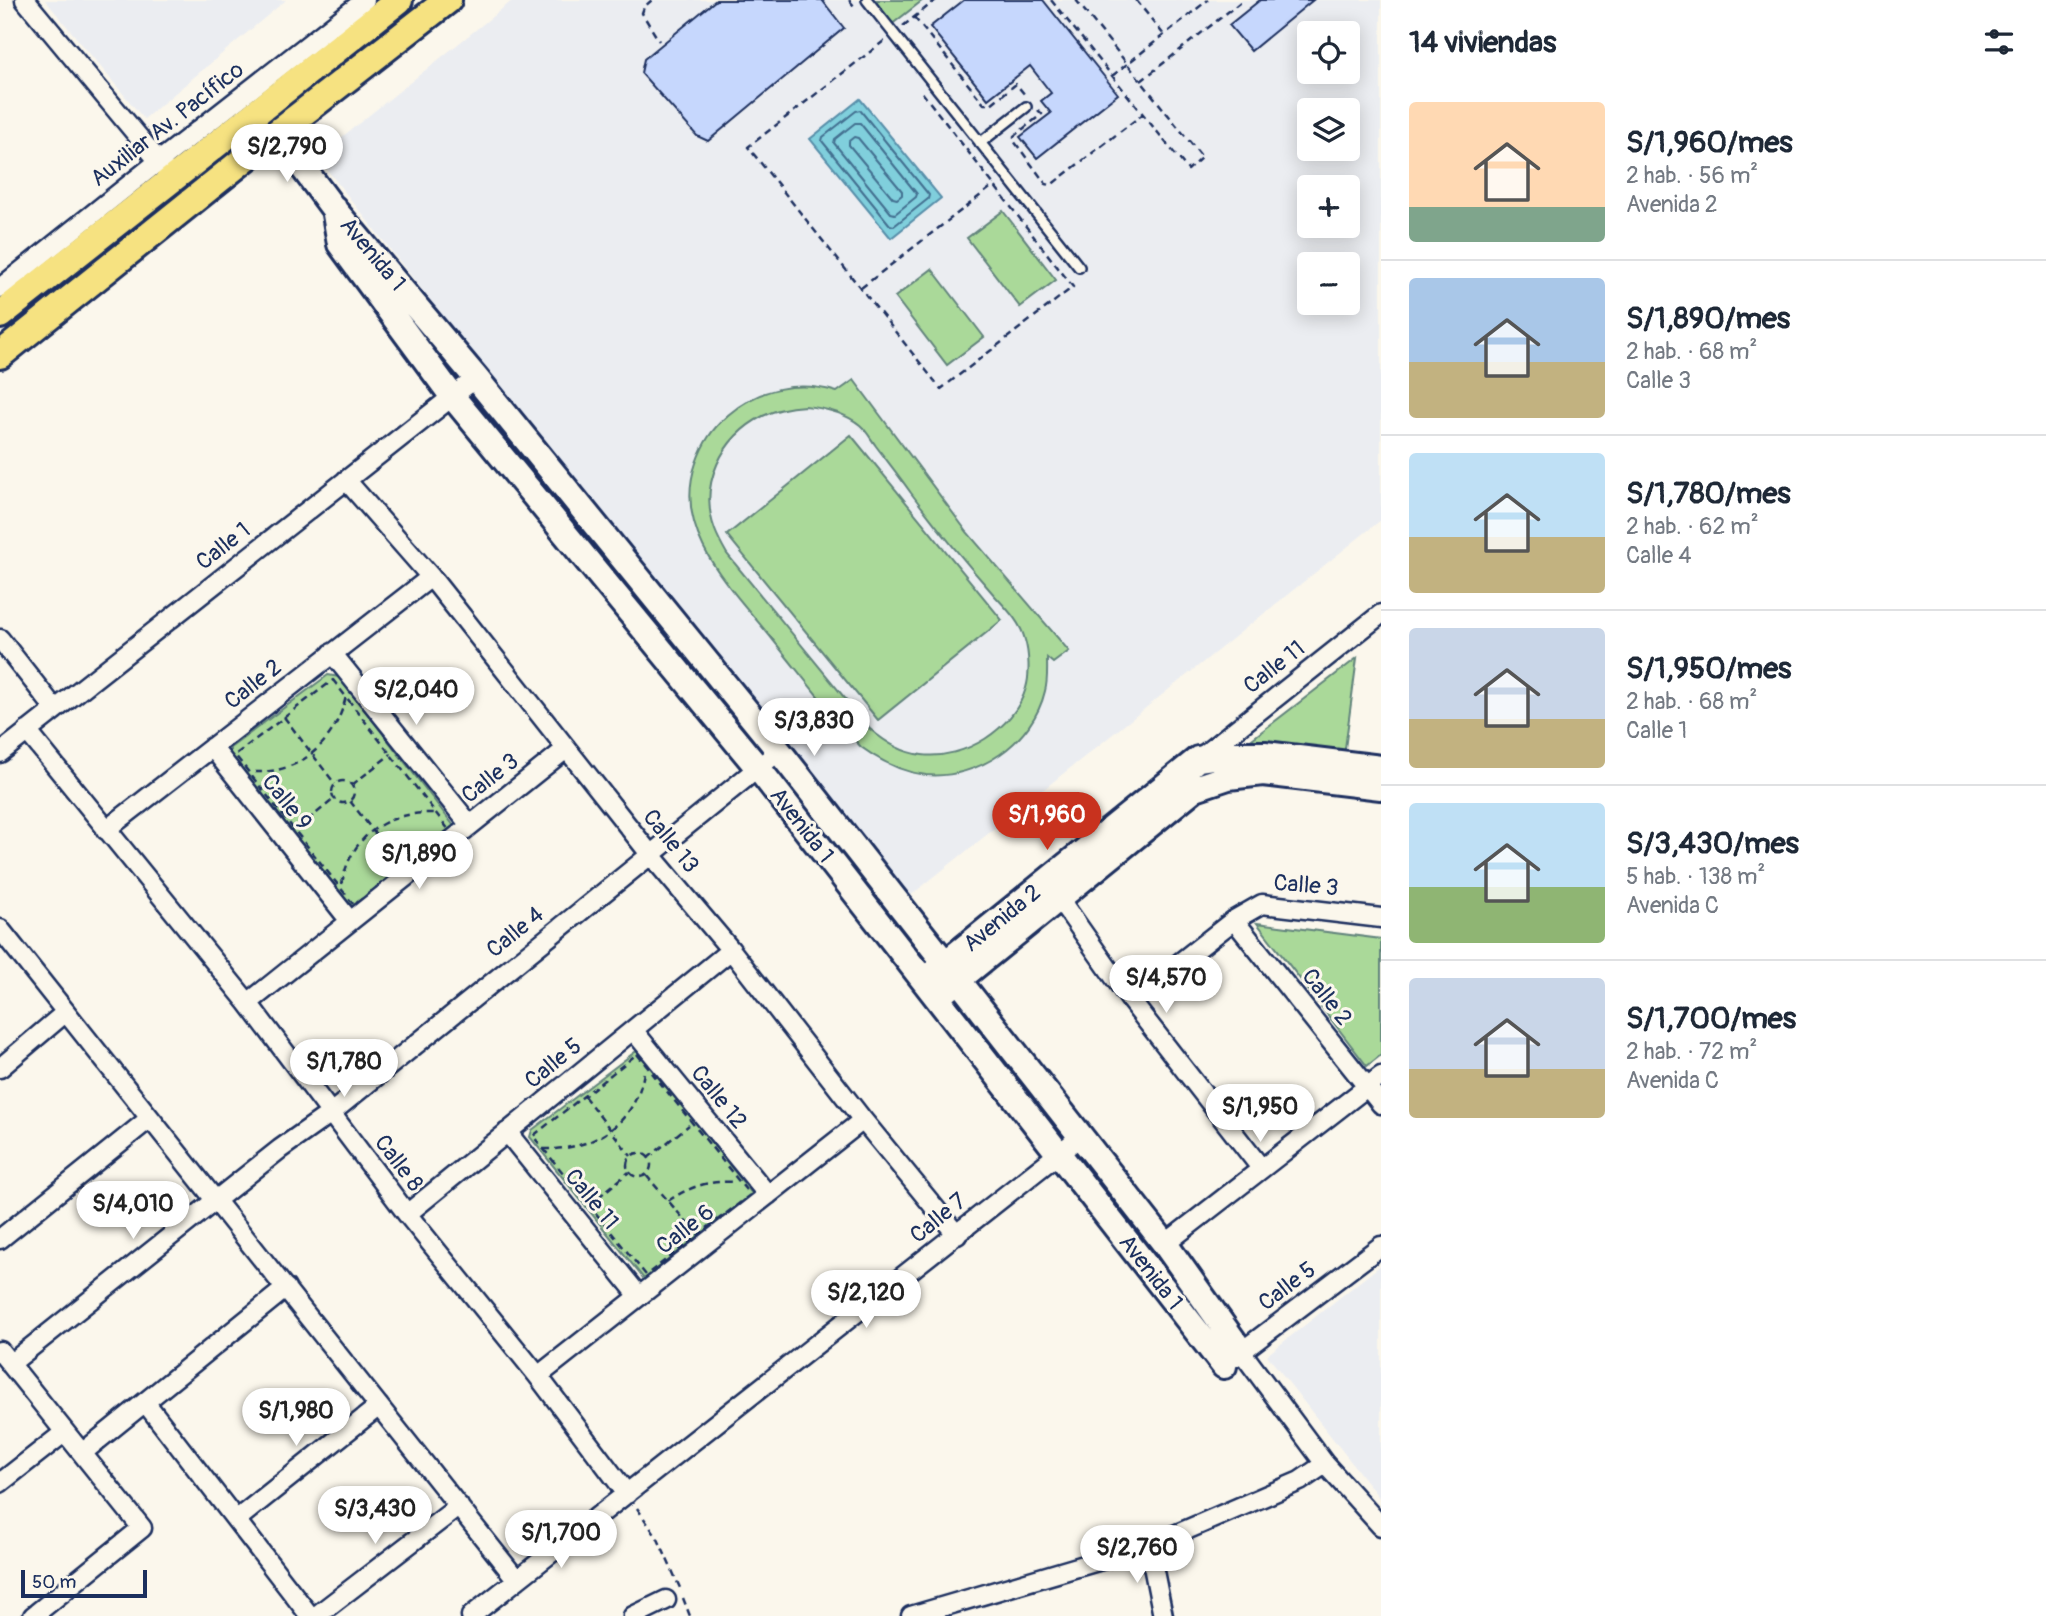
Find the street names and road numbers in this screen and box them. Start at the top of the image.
street label: Auxiliar Av. Pacífico [85,55,249,193]
street label: Avenida 1 [334,211,412,297]
street label: Calle 1 [190,516,256,576]
street label: Calle 11 [1237,634,1311,700]
street label: Calle 2 [218,653,288,715]
street label: Calle 3 [455,747,525,809]
street label: Calle 9 [256,768,318,836]
street label: Avenida 1 [764,781,840,869]
street label: Calle 13 [636,803,706,879]
street label: Calle 3 [1272,868,1340,902]
street label: Avenida 2 [957,878,1047,958]
street label: Calle 4 [480,900,550,964]
street label: Calle 2 [1296,962,1358,1032]
street label: Calle 5 [519,1031,587,1095]
street label: Calle 12 [684,1059,754,1135]
street label: Calle 8 [368,1129,430,1197]
street label: Calle 11 [559,1163,625,1235]
street label: Calle 7 [904,1186,972,1250]
street label: Calle 6 [650,1197,720,1261]
street label: Avenida 1 [1113,1228,1189,1316]
street label: Calle 5 [1252,1255,1322,1317]

